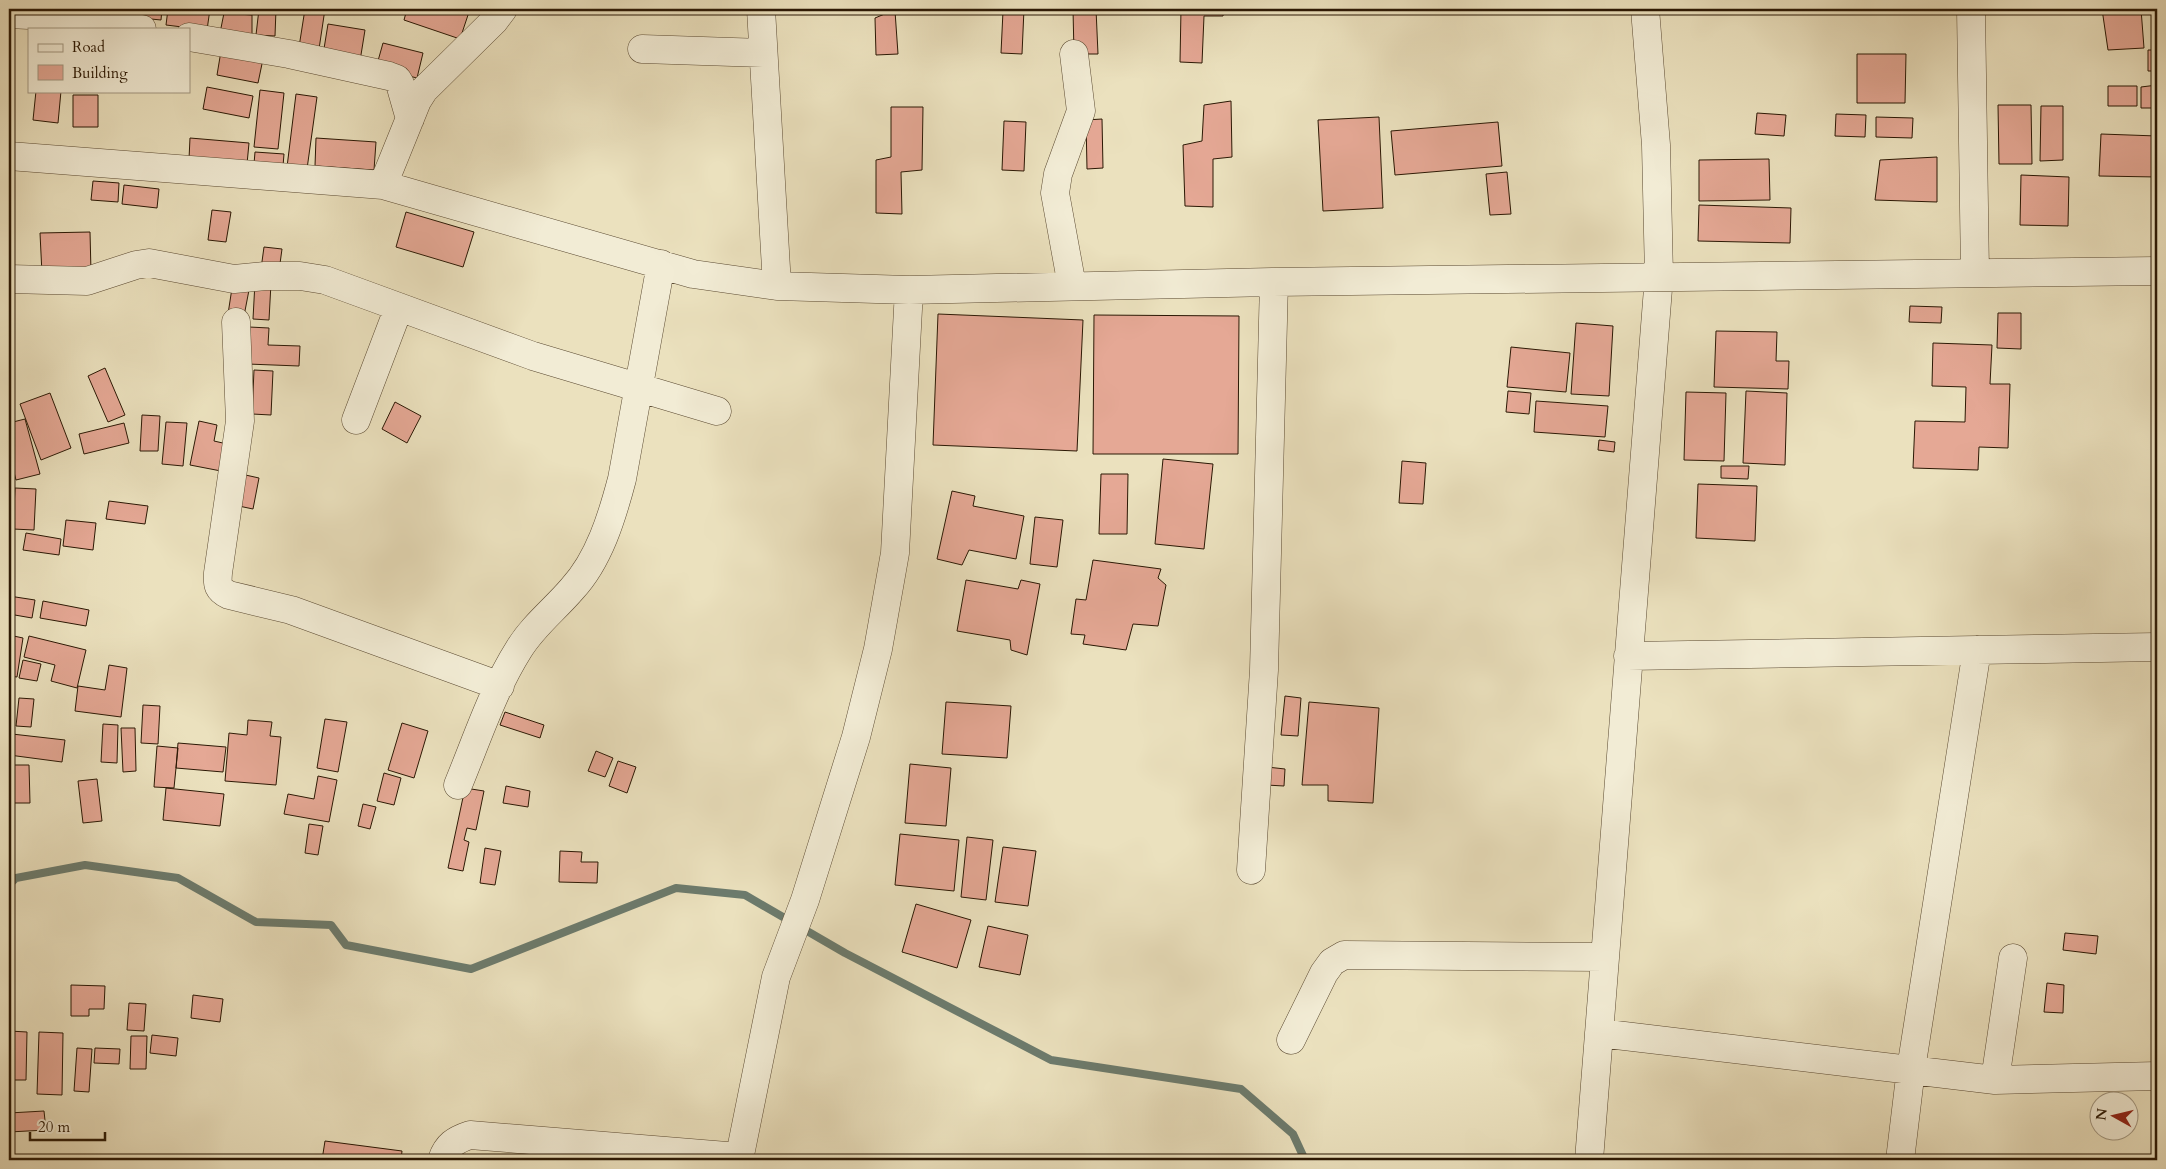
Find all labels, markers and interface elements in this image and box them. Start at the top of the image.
legend [28,28,190,92]
text: Road [72,37,105,57]
text: Building [72,63,128,83]
north arrow [2088,1092,2138,1142]
text: N [2091,1107,2112,1122]
scale bar [30,1109,105,1141]
text: 20 m [38,1117,70,1137]

